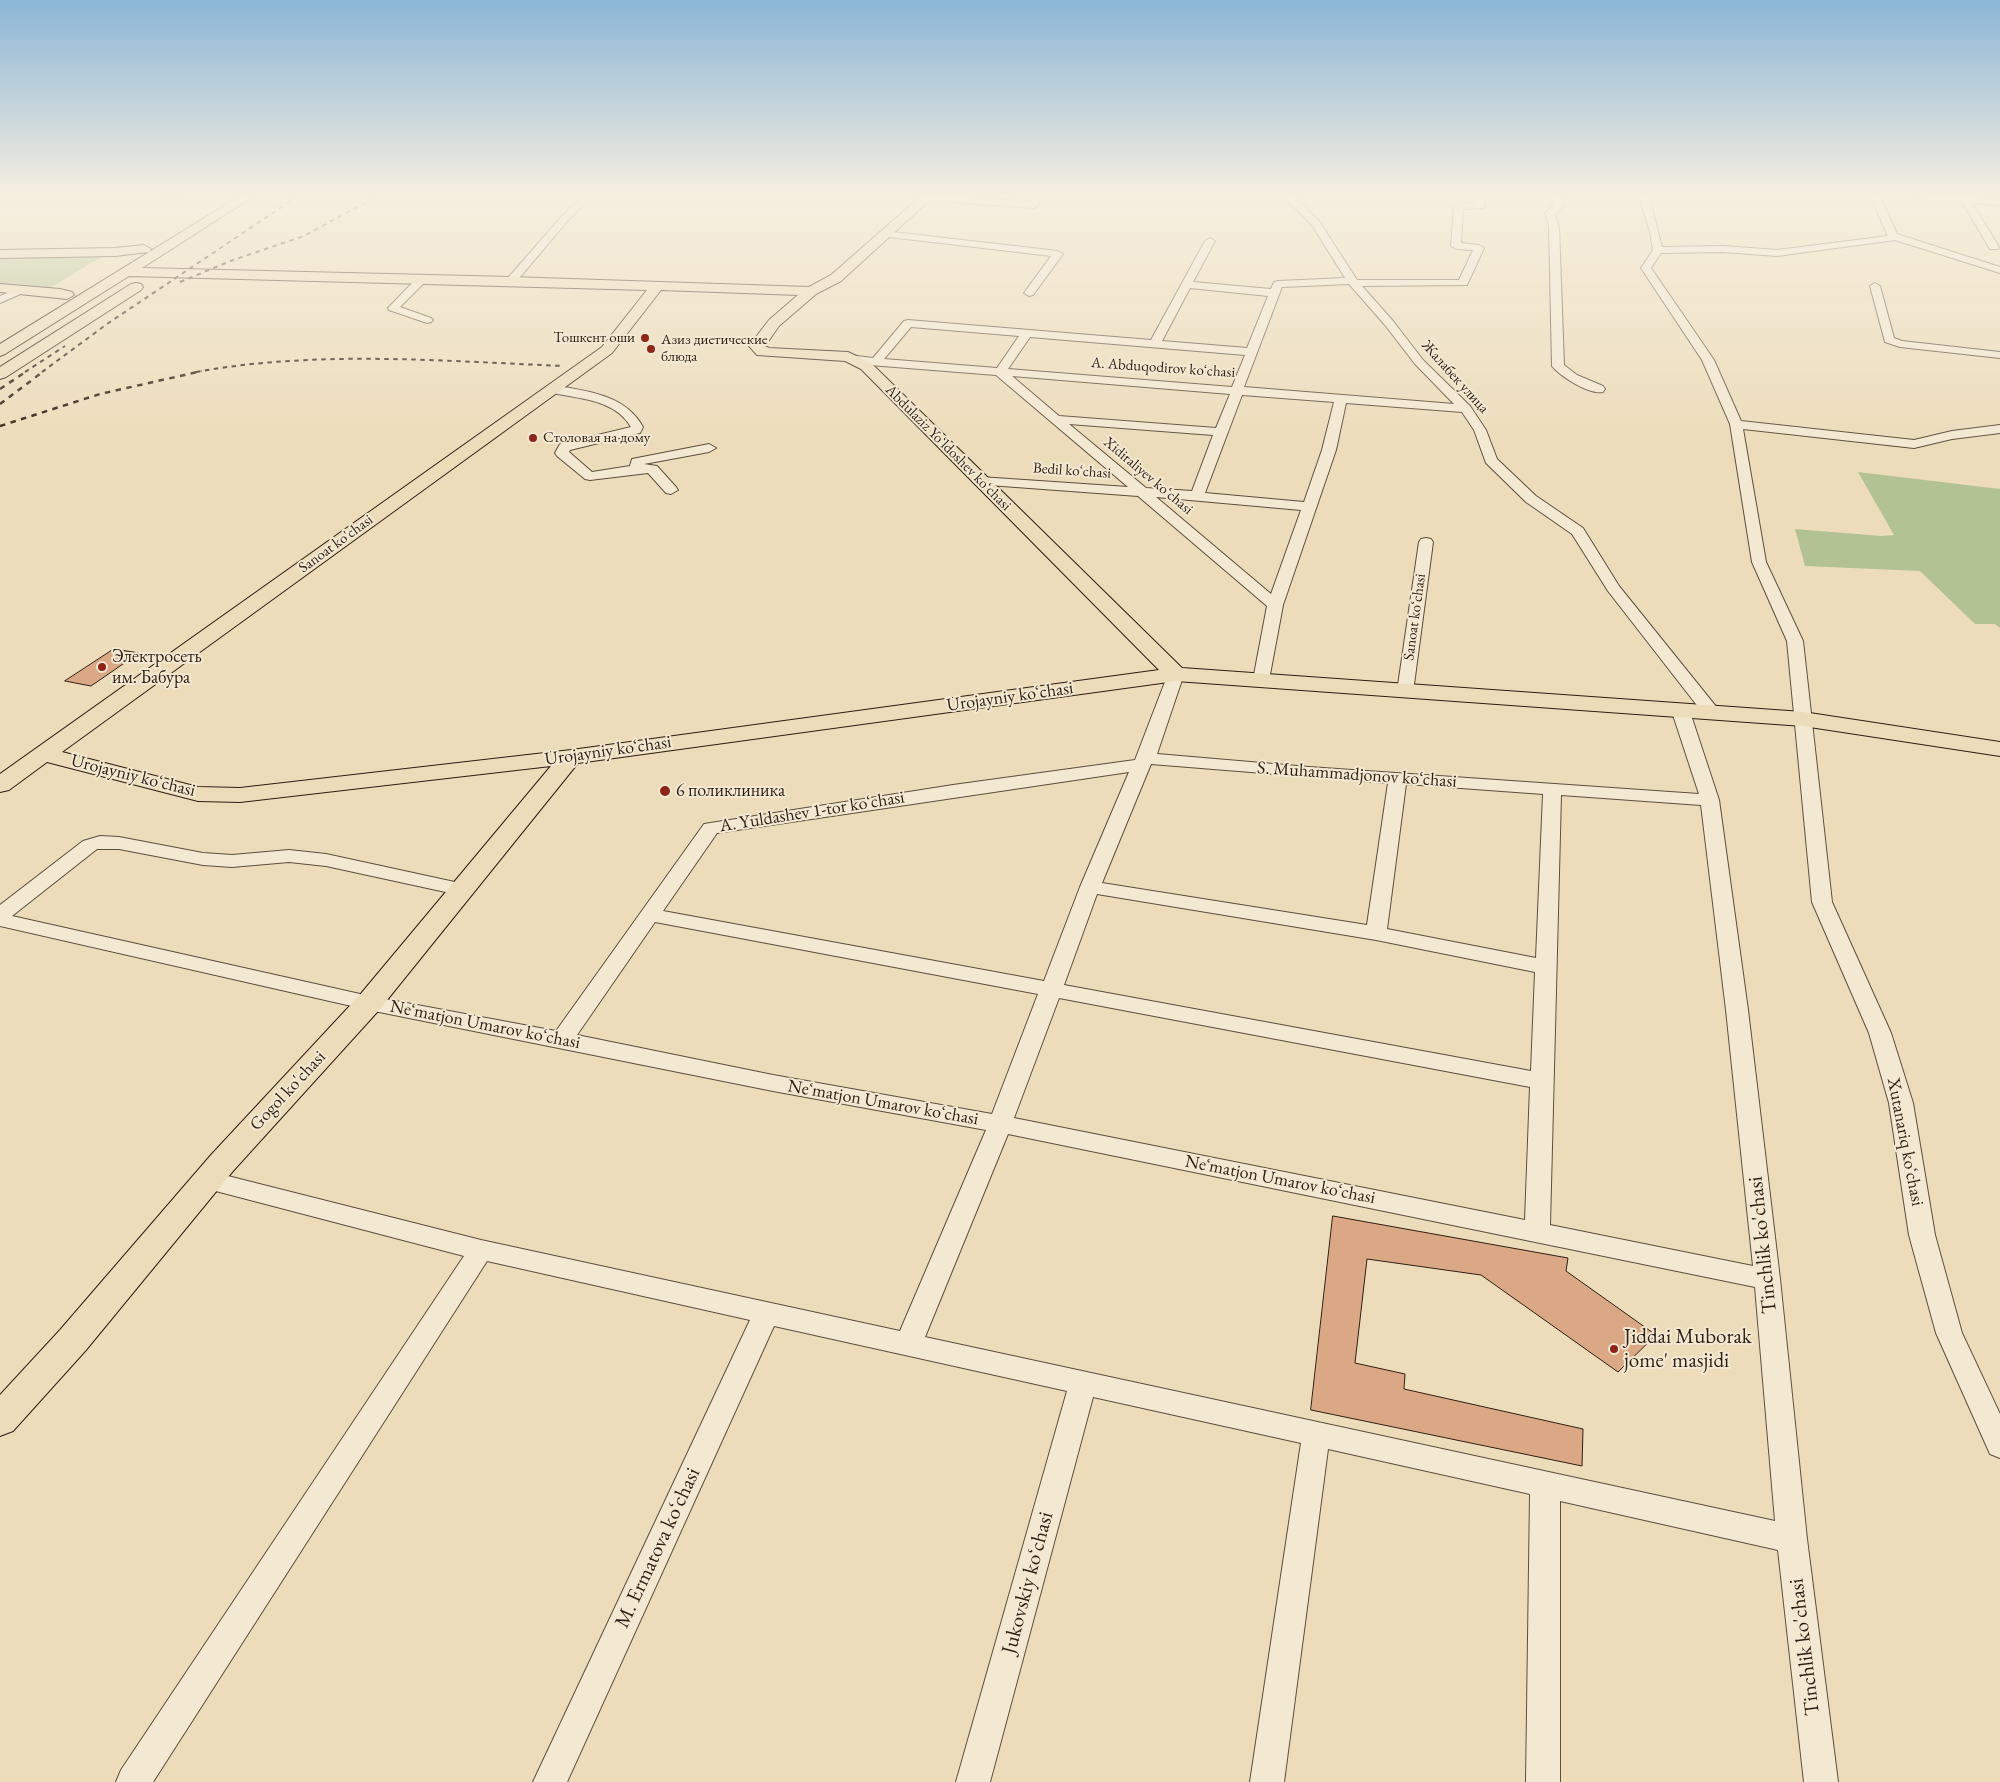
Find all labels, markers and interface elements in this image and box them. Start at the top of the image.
place label: Тошкент оши [553,329,635,347]
place label: Азиз диетические блюда [661,331,768,366]
marker: Тошкент оши [639,332,651,344]
street label: Жалабек улица [1418,337,1492,417]
marker: Азиз диетические блюда [645,343,657,355]
street label: A. Abduqodirov koʻchasi [1090,354,1236,382]
street label: Abdulaziz Yoʻldoshev koʻchasi [881,381,1015,515]
place label: Столовая на дому [543,429,650,447]
marker: Столовая на дому [527,432,539,444]
street label: Xidiraliyev koʻchasi [1100,433,1196,519]
street label: Bedil koʻchasi [1032,459,1112,483]
street label: Sanoat ko'chasi [295,511,377,577]
street label: Sanoat koʻchasi [1400,572,1430,662]
place label: Электросеть им. Бабура [112,646,202,689]
marker: Электросеть им. Бабура [96,661,108,673]
street label: Urоjayniy koʻchasi [945,677,1075,717]
street label: Urоjayniy koʻchasi [543,731,673,771]
street label: Urоjayniy koʻchasi [69,750,197,802]
street label: S. Muhammadjonov koʻchasi [1256,757,1458,793]
place label: 6 поликлиника [676,780,785,802]
marker: 6 поликлиника [658,784,672,798]
street label: A. Yuldashev 1-tor koʻchasi [718,787,906,837]
street label: Neʻmatjon Umarov koʻchasi [388,996,582,1054]
street label: Gogol ko'chasi [246,1047,330,1135]
street label: Neʻmatjon Umarov koʻchasi [786,1076,980,1130]
street label: Xutanariq koʻchasi [1882,1076,1928,1208]
street label: Neʻmatjon Umarov koʻchasi [1183,1151,1377,1209]
street label: Tinchlik ko'chasi [1743,1175,1783,1315]
place label: Jiddai Muborak jome' masjidi [1624,1324,1752,1374]
marker: Jiddai Muborak jome' masjidi [1608,1343,1620,1355]
street label: M. Ermatova koʻchasi [610,1464,706,1632]
street label: Jukovskiy koʻchasi [997,1509,1059,1657]
street label: Tinchlik ko'chasi [1784,1577,1826,1717]

